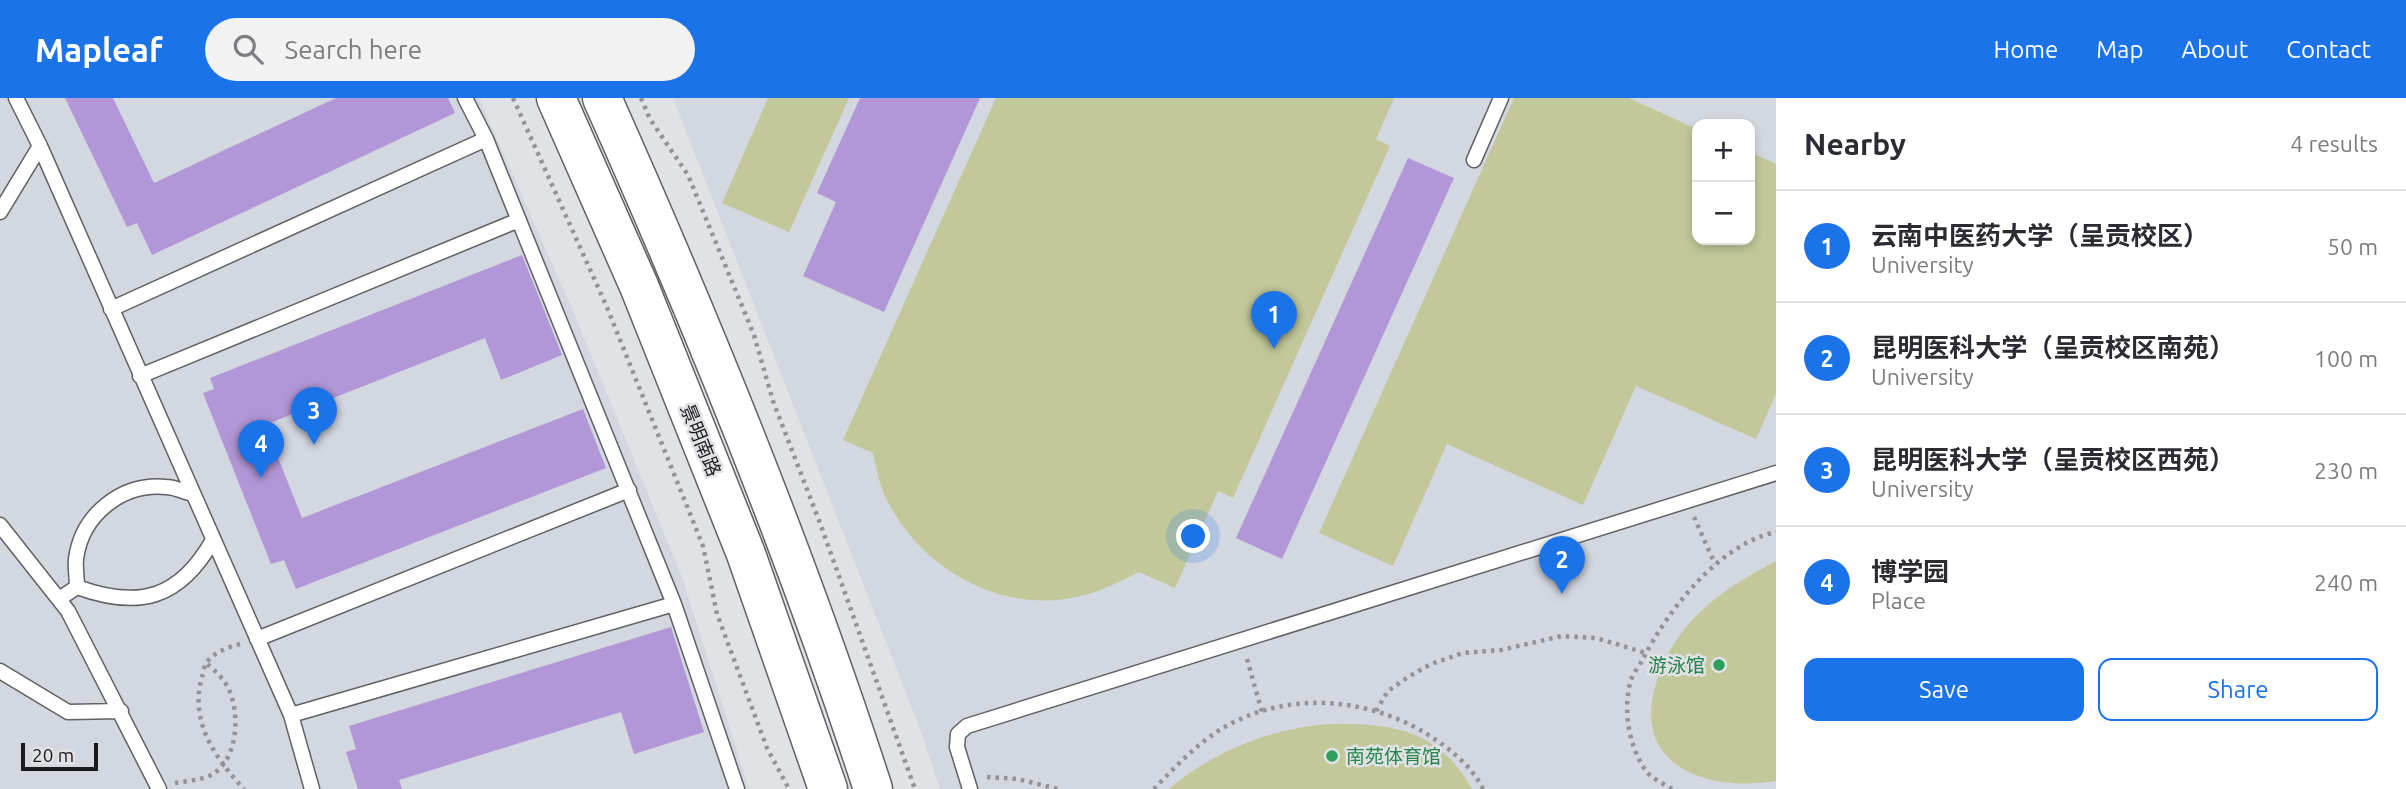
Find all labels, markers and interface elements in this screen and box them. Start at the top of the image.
search box [205,18,695,81]
icon: search [229,30,267,68]
text: Mapleaf [35,31,163,68]
text: Search here [285,35,422,64]
text: Home [1993,36,2058,63]
text: Map [2096,36,2143,63]
text: About [2181,36,2248,63]
text: Contact [2286,36,2371,63]
map controls [1692,119,1755,245]
button: + [1692,119,1755,182]
text: Nearby [1804,127,1906,161]
text: 4 results [2290,131,2378,156]
button: − [1692,182,1755,245]
text: 云南中医药大学（呈贡校区） [1871,221,2209,250]
text: 1 [1821,234,1833,259]
text: 50 m [2327,234,2378,259]
text: University [1871,252,1974,277]
pin: 1 [1251,291,1297,349]
text: 昆明医科大学（呈贡校区南苑） [1871,333,2235,362]
text: 2 [1821,346,1833,371]
text: 100 m [2314,346,2378,371]
text: University [1871,364,1974,389]
pin: 3 [291,387,337,445]
street label: 景明南路 [677,401,725,479]
pin: 4 [238,420,284,478]
text: 昆明医科大学（呈贡校区西苑） [1871,445,2235,474]
text: 3 [1821,458,1833,483]
text: 230 m [2314,458,2378,483]
text: University [1871,476,1974,501]
your location [1176,519,1210,553]
pin: 2 [1539,536,1585,594]
text: 博学园 [1871,557,1949,586]
text: 4 [1821,570,1833,595]
text: 240 m [2314,570,2378,595]
text: Place [1871,588,1926,613]
place label: 游泳馆 [1648,654,1705,676]
marker: 游泳馆 [1711,657,1727,673]
button: Save [1804,658,2084,721]
button: Share [2098,658,2378,721]
scale bar [21,740,98,772]
text: 20 m [32,744,74,766]
place label: 南苑体育馆 [1346,745,1441,767]
marker: 南苑体育馆 [1324,748,1340,764]

